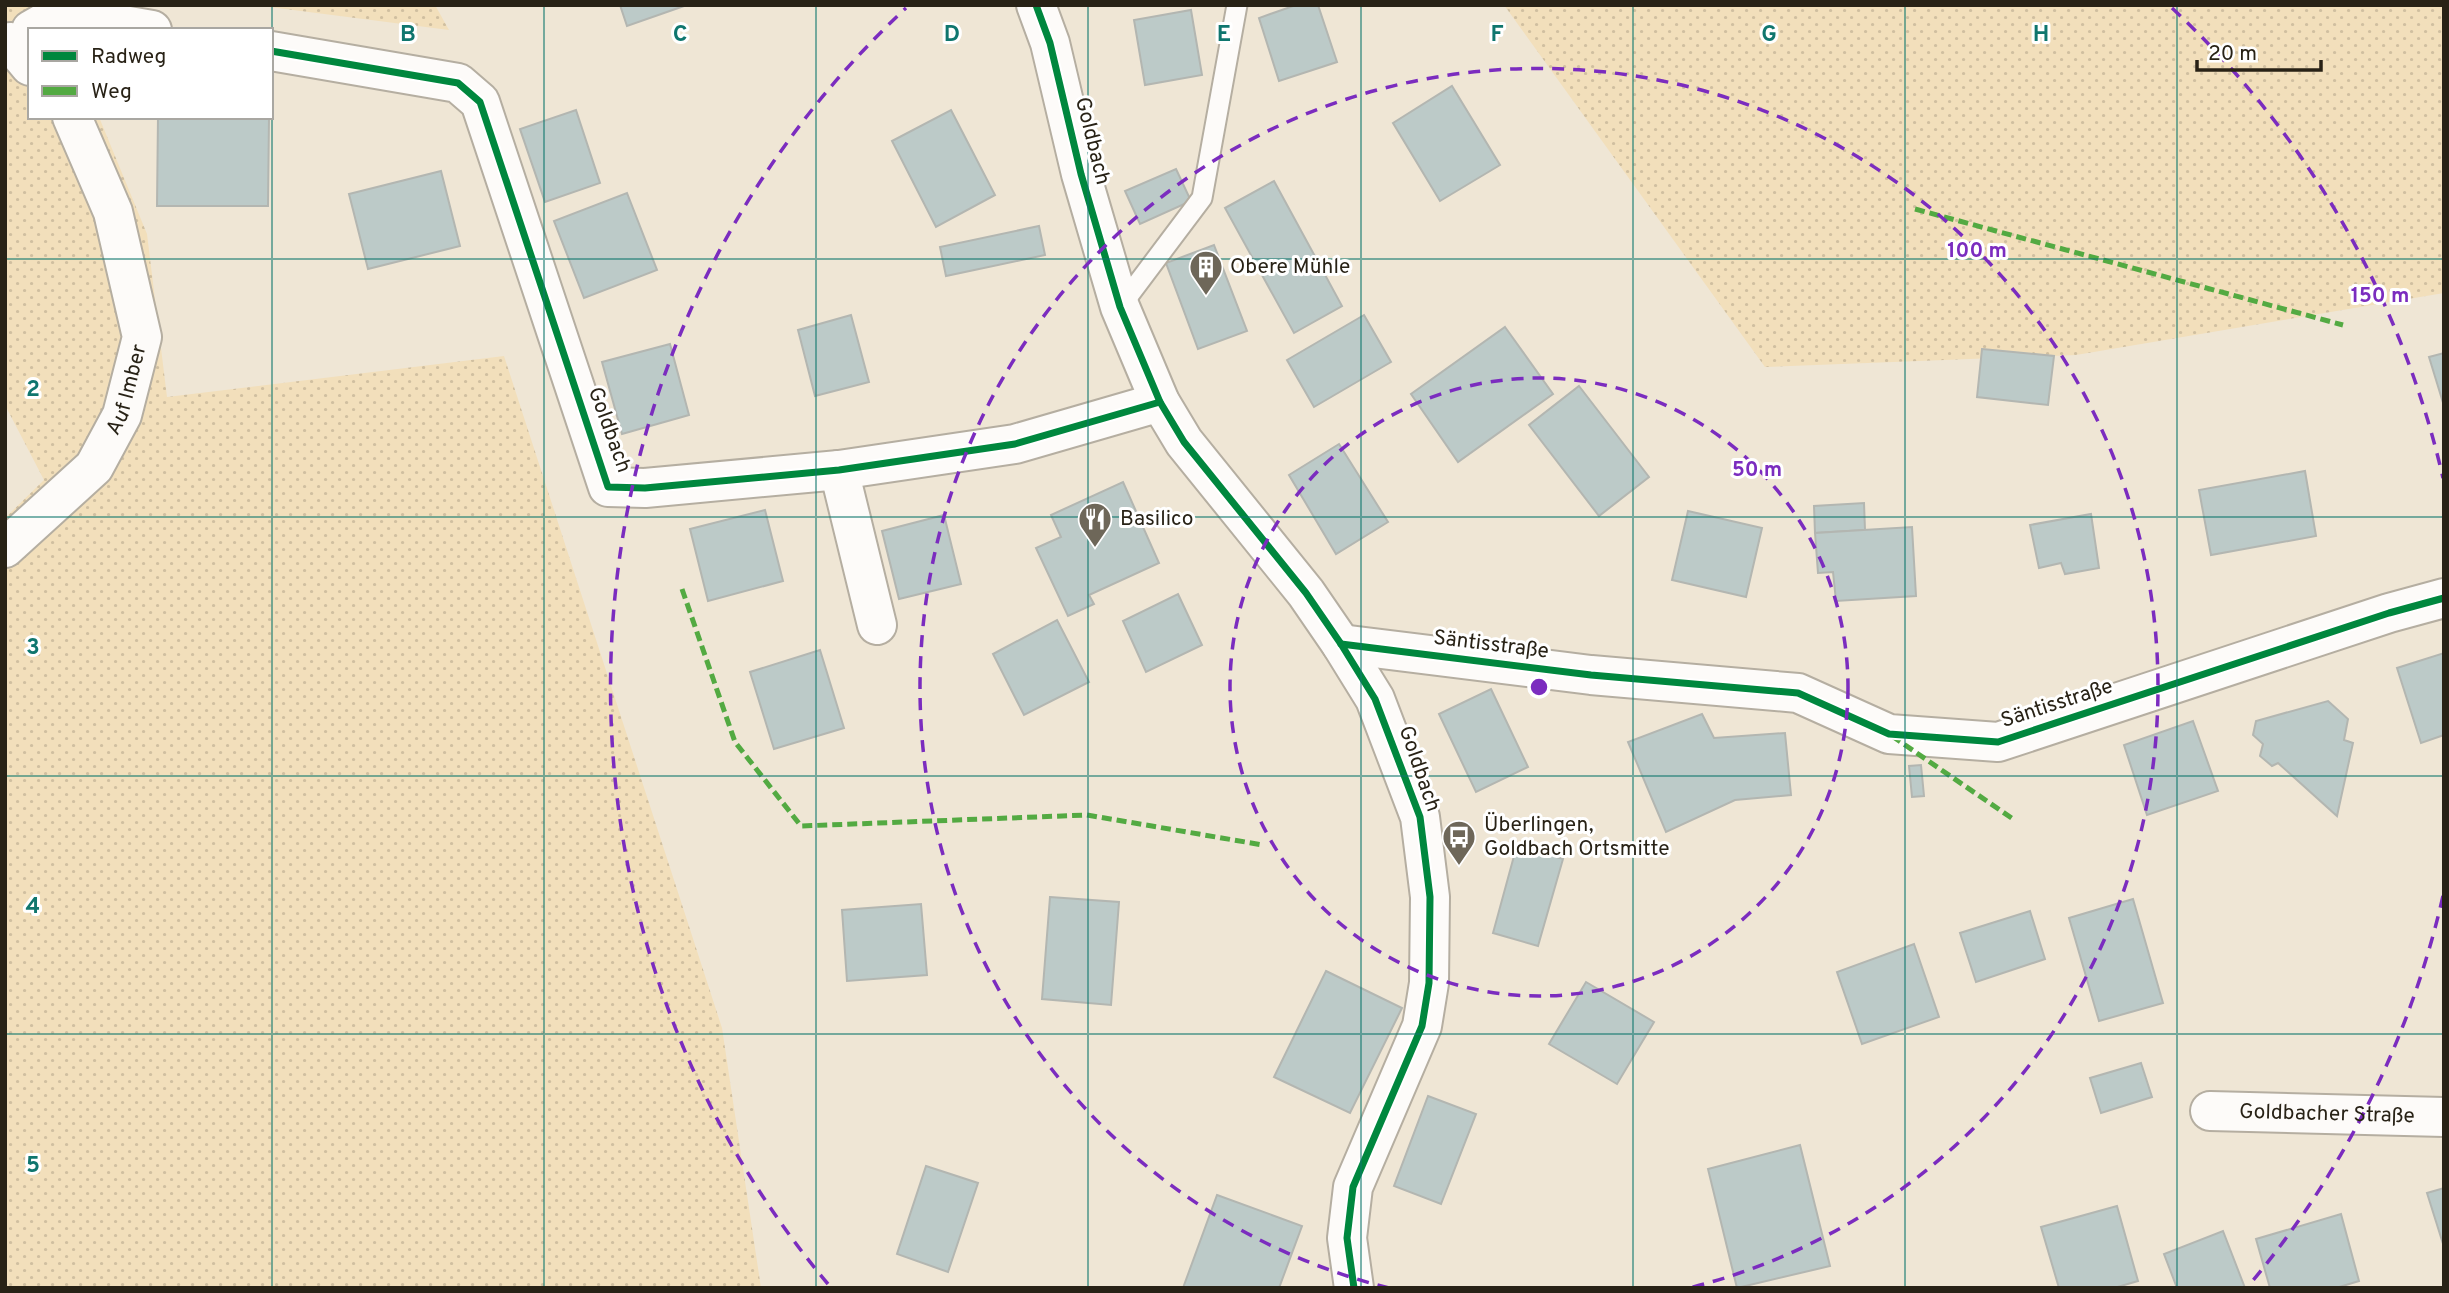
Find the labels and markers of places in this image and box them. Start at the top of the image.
building icon: Obere Mühle [1187,248,1225,297]
place label: Obere Mühle [1230,254,1350,281]
restaurant icon: Basilico [1076,500,1114,549]
place label: Basilico [1120,506,1193,533]
centre of rings [1527,675,1551,699]
place label: Überlingen, Goldbach Ortsmitte [1484,812,1669,863]
bus stop icon: Überlingen, Goldbach Ortsmitte [1440,818,1478,867]

